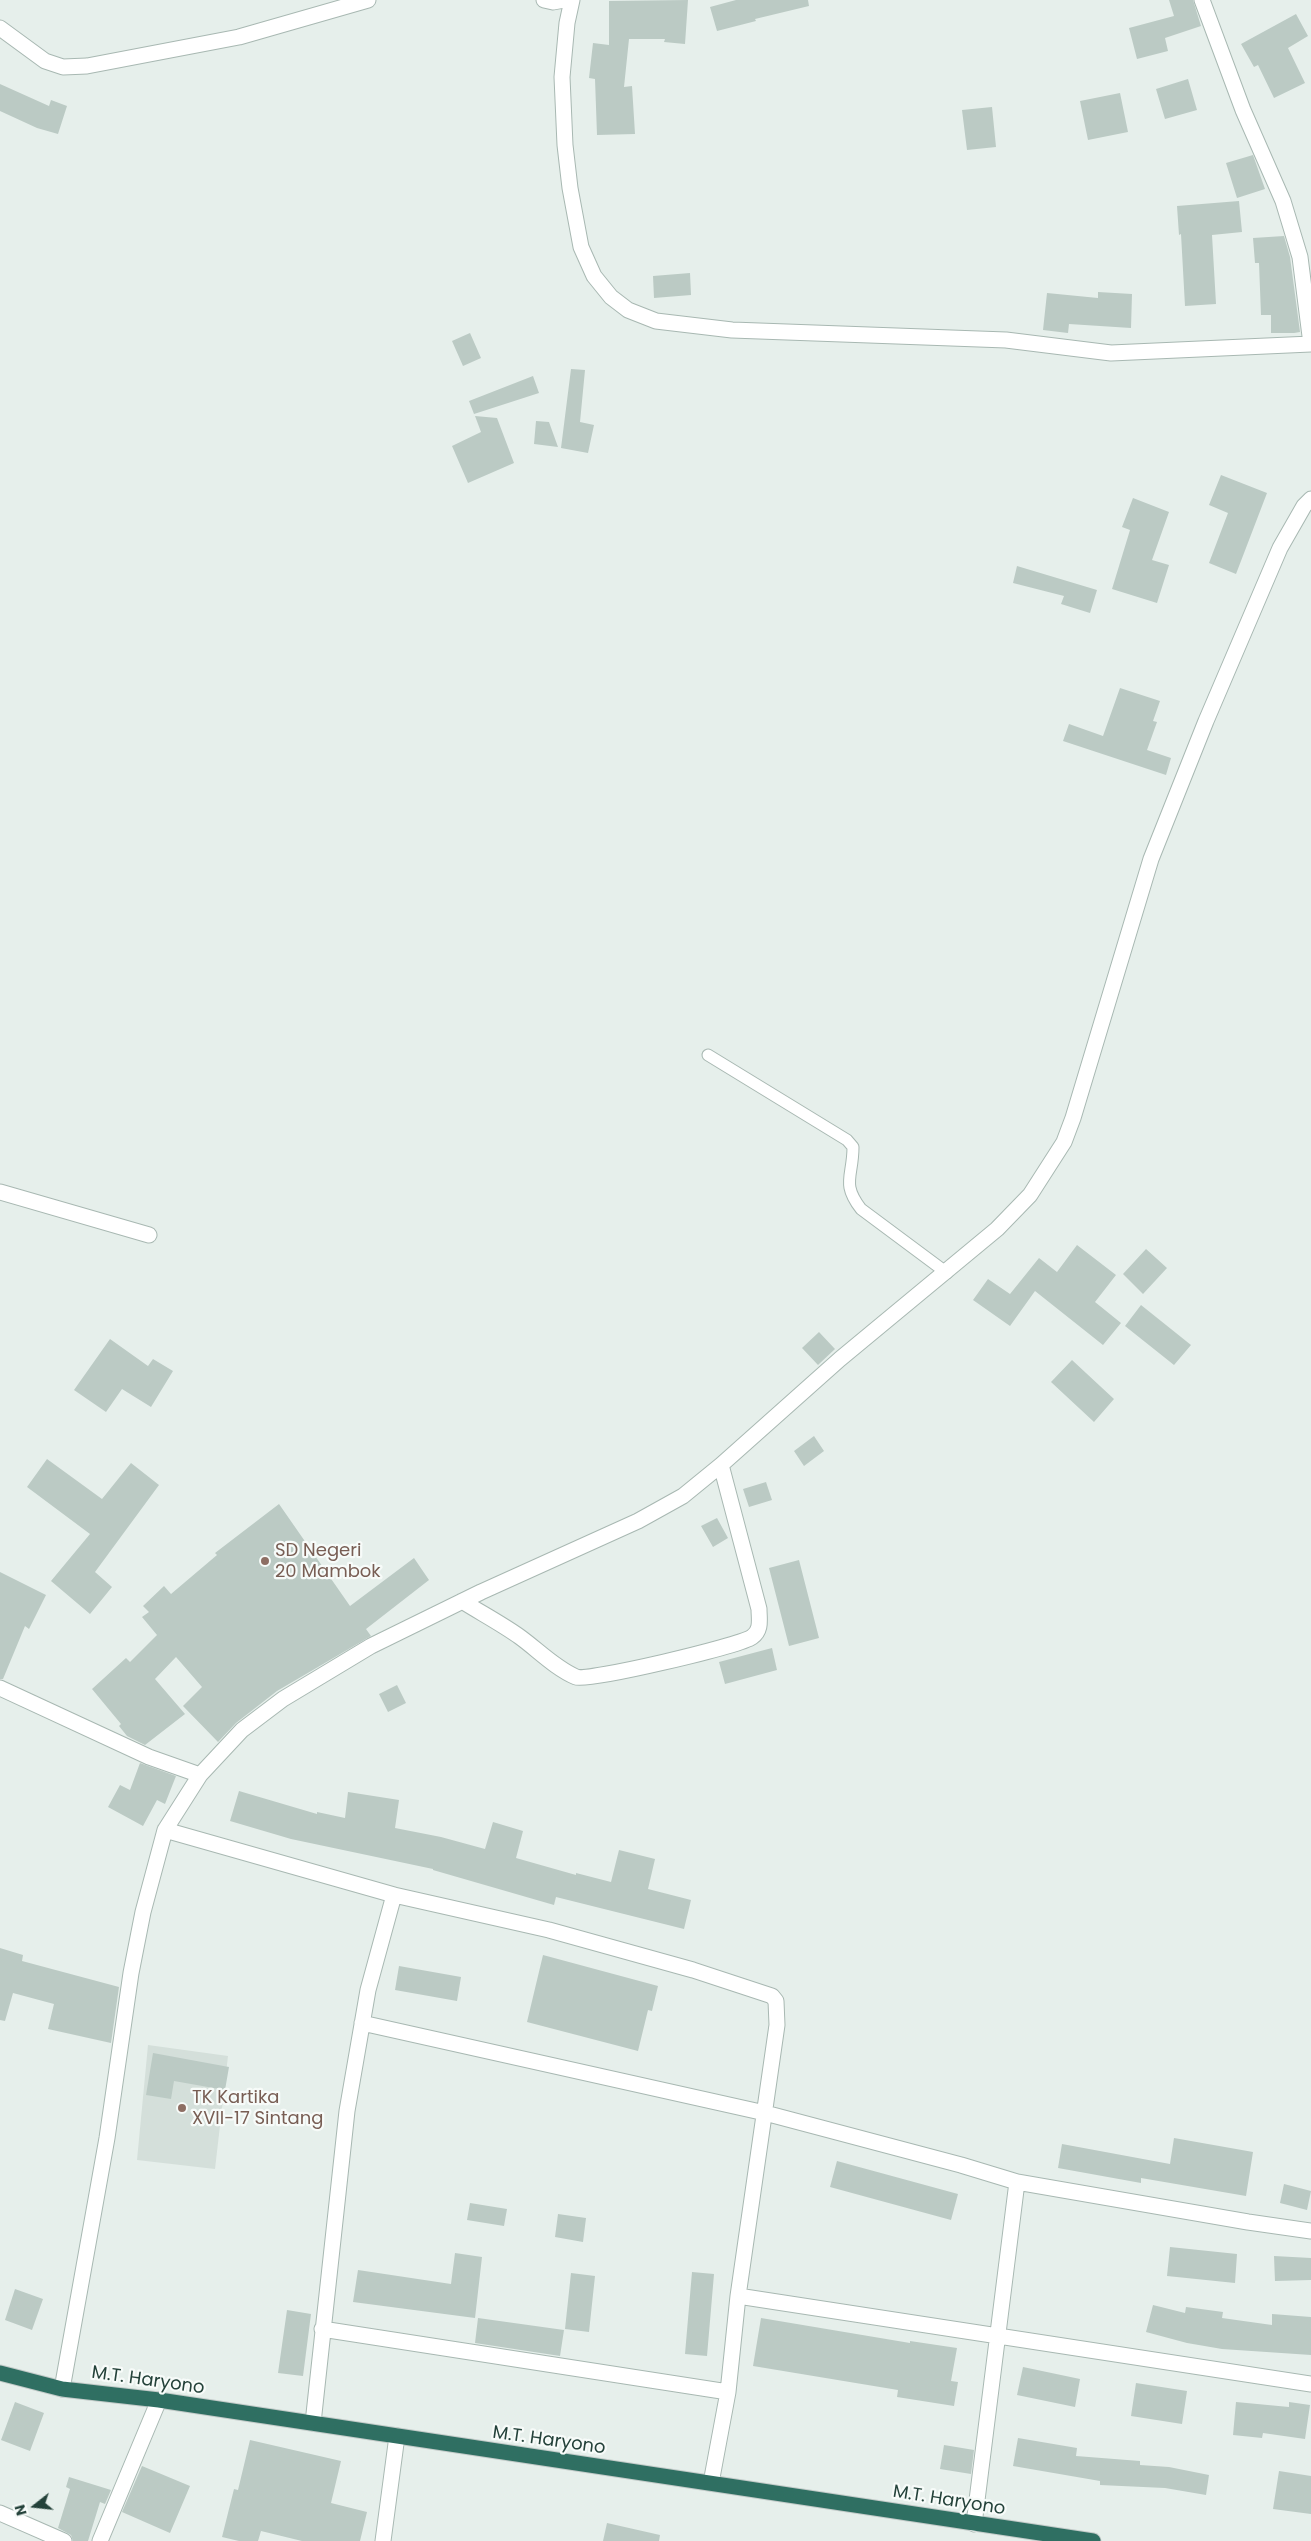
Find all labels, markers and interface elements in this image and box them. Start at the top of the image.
place label: SD Negeri 20 Mambok [275,1540,381,1582]
marker: SD Negeri 20 Mambok [259,1555,271,1567]
place label: TK Kartika XVII-17 Sintang [192,2087,323,2130]
marker: TK Kartika XVII-17 Sintang [176,2102,188,2114]
street label: M.T. Haryono [90,2362,206,2400]
street label: M.T. Haryono [491,2422,607,2460]
north arrow [10,2481,60,2531]
street label: M.T. Haryono [891,2481,1007,2521]
text: N [10,2502,32,2518]

